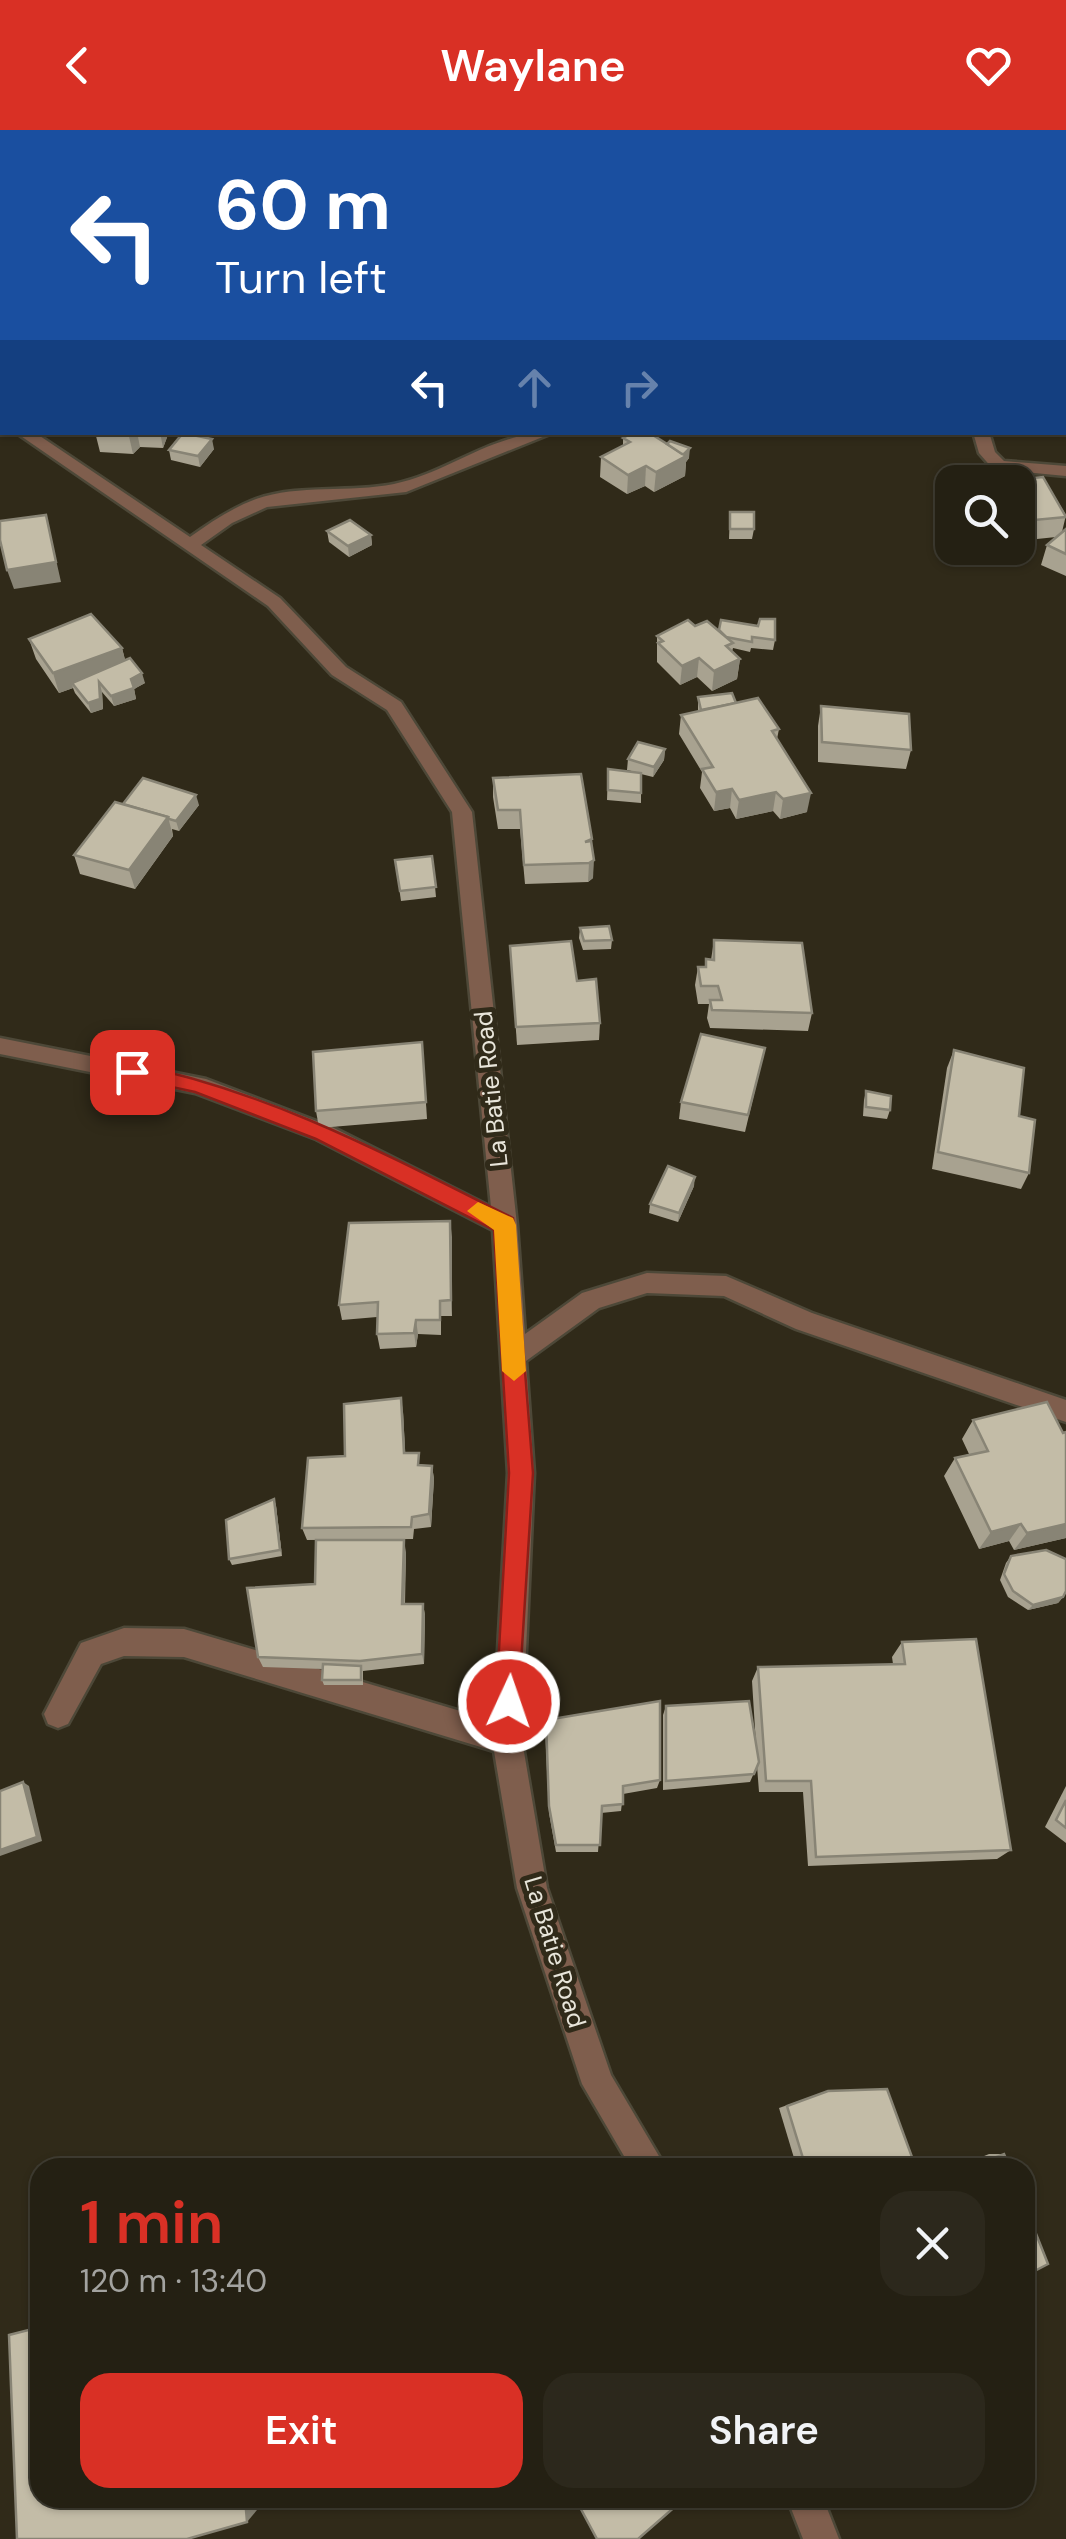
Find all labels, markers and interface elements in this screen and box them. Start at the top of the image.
text: Waylane [440,36,626,95]
icon: back [50,38,105,93]
icon: heart [961,38,1016,93]
text: 60 m [215,160,391,251]
icon: left [50,170,180,300]
text: Turn left [215,248,387,307]
icon: left [402,360,457,415]
icon: ahead [507,360,562,415]
icon: right [612,360,667,415]
map controls [935,465,1035,565]
button: search [935,465,1035,565]
street label: La Batie Road [466,1009,516,1169]
pin [90,1030,175,1115]
icon: arrive [105,1045,160,1100]
position arrow [457,1650,561,1754]
street label: La Batie Road [516,1872,594,2032]
text: 1 min [80,2183,223,2262]
button: close [880,2191,985,2296]
text: 120 m · 13:40 [80,2260,267,2302]
button: Exit [80,2373,523,2488]
button: Share [543,2373,985,2488]

